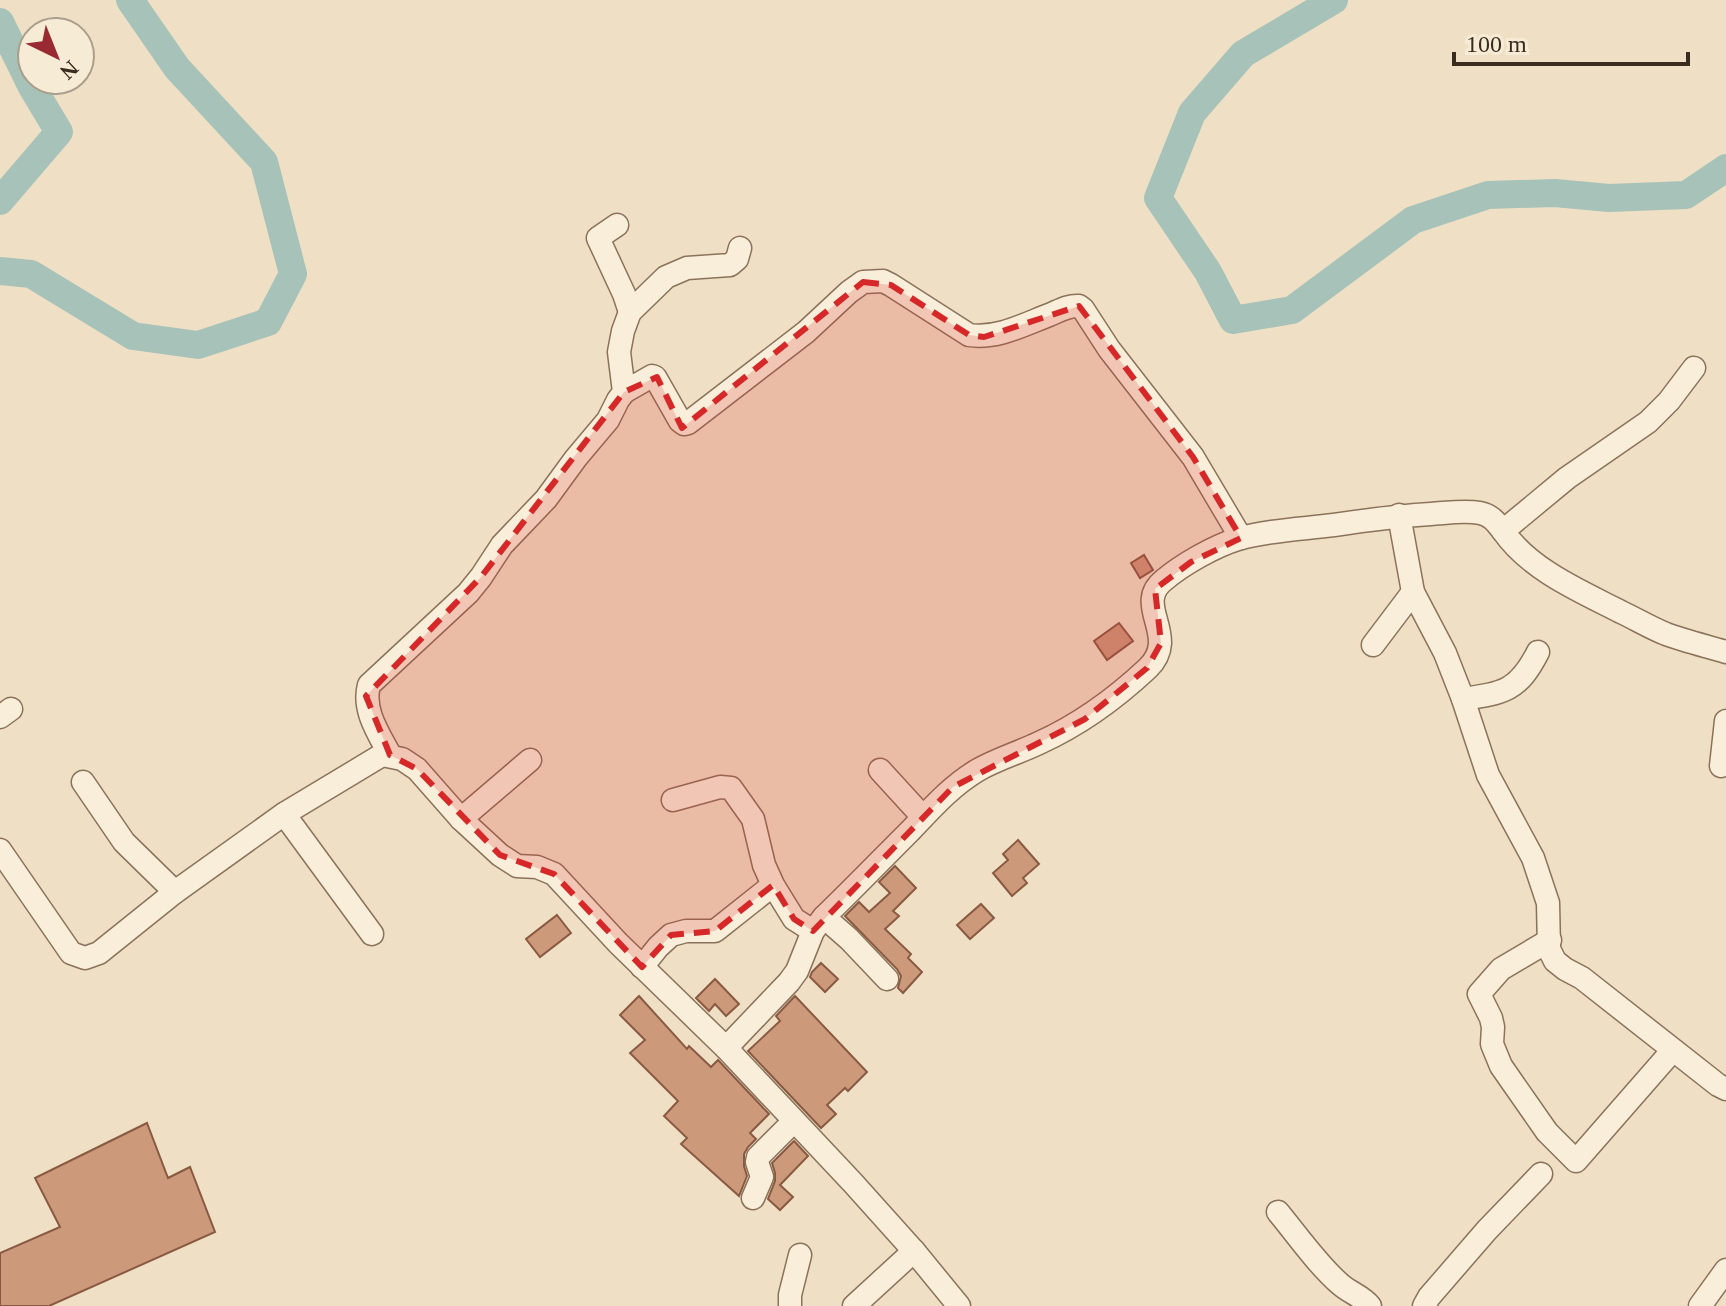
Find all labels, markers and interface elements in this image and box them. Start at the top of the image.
north arrow [16,16,96,96]
scale bar [1454,16,1688,66]
text: 100 m [1466,31,1527,57]
text: N [55,56,84,85]

